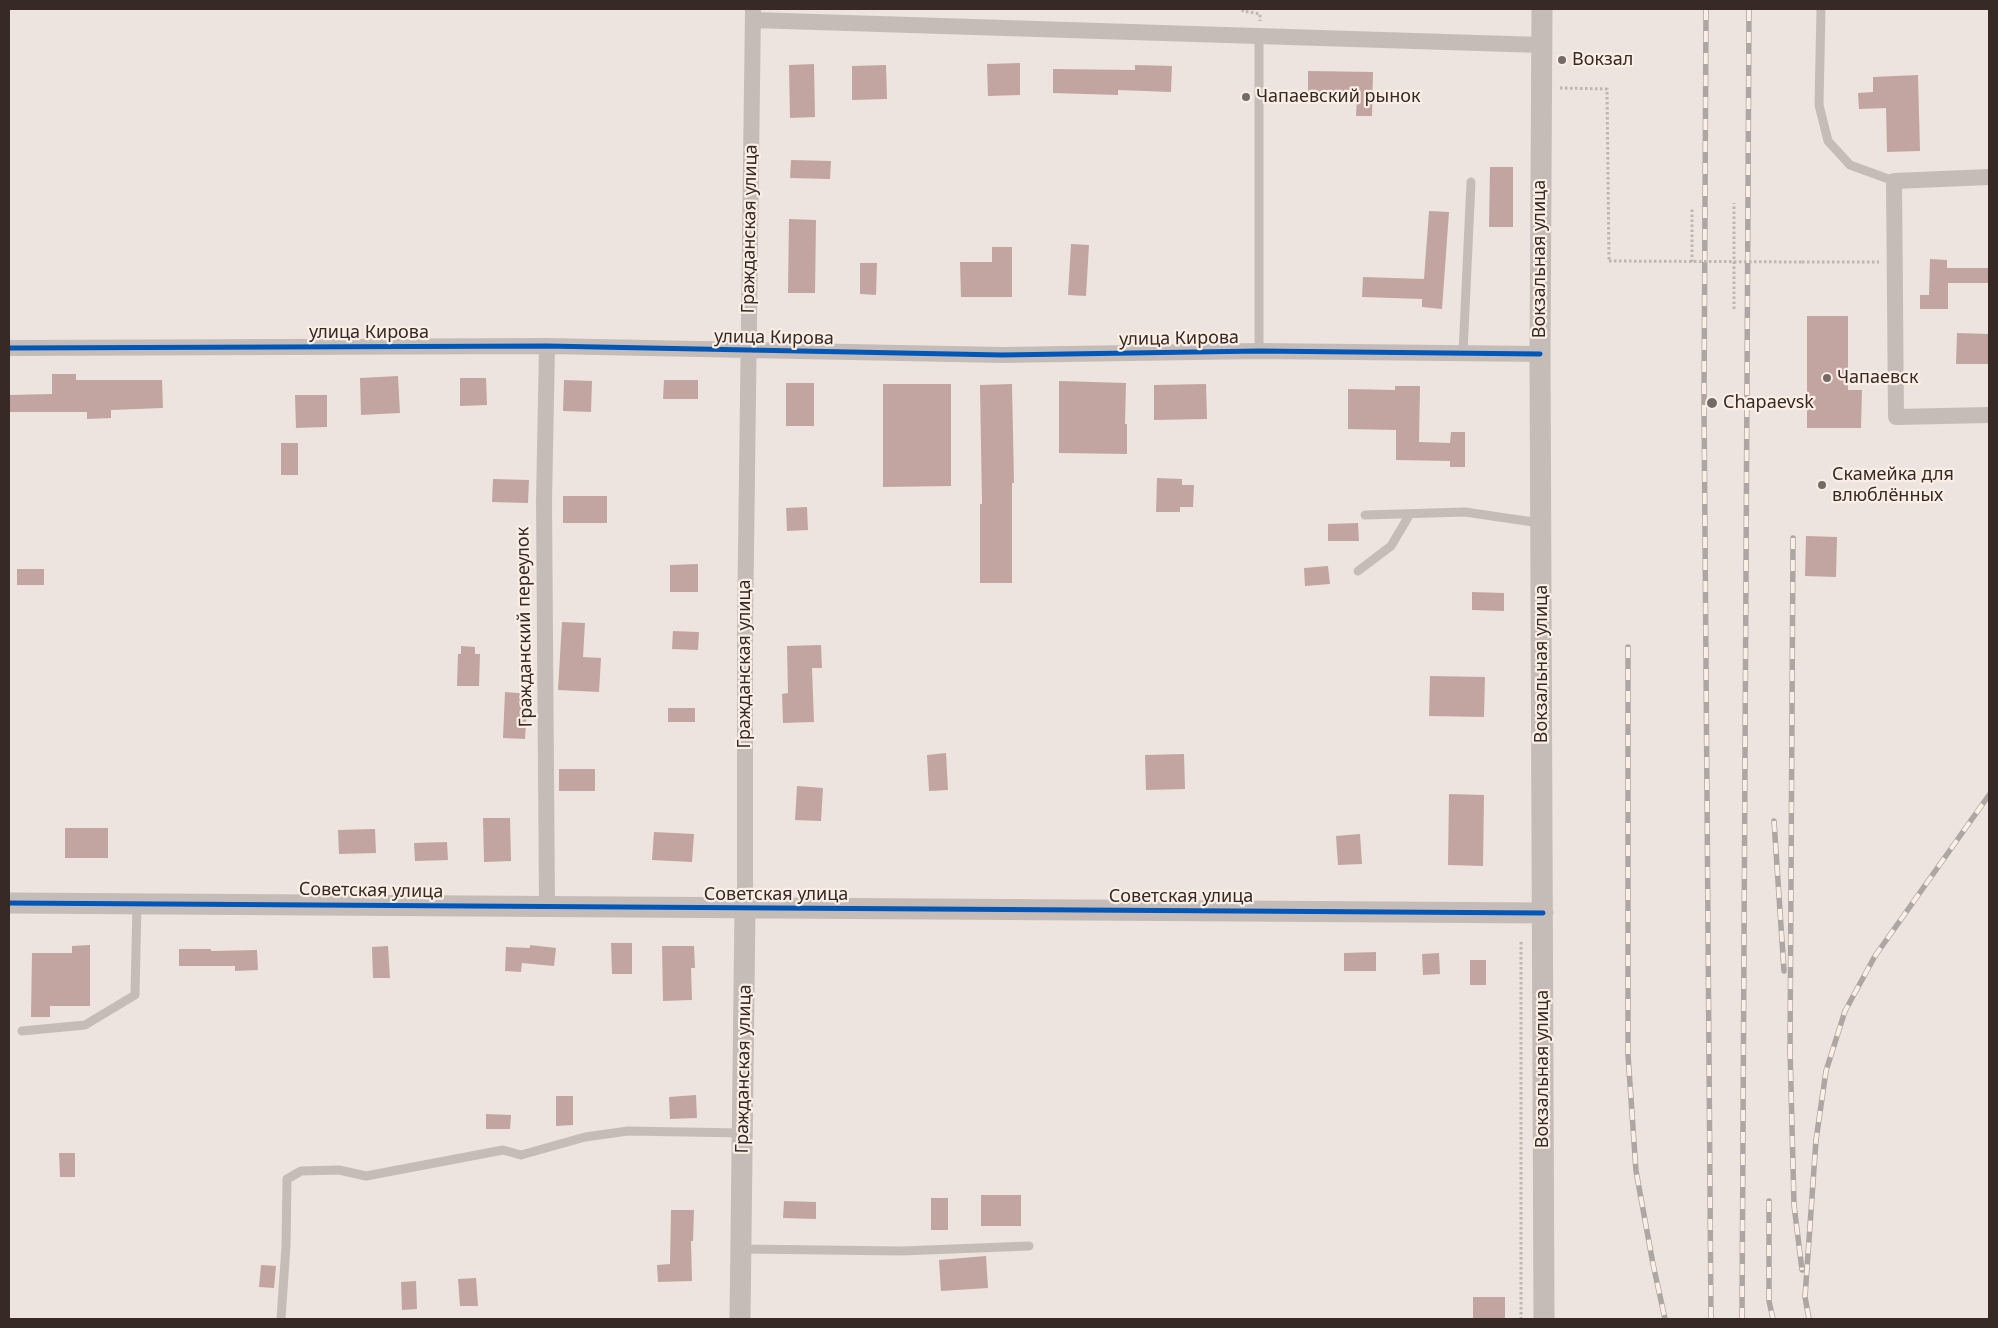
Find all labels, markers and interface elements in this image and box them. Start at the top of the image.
place label: Вокзал [1572,49,1633,71]
marker: Вокзал [1556,54,1568,66]
place label: Чапаевский рынок [1256,86,1420,108]
marker: Чапаевский рынок [1240,91,1252,103]
street label: Гражданская улица [738,144,762,314]
street label: Вокзальная улица [1529,180,1551,338]
street label: улица Кирова [309,322,429,344]
street label: улица Кирова [714,326,834,350]
street label: улица Кирова [1119,327,1239,351]
place label: Чапаевск [1837,367,1919,389]
marker: Чапаевск [1821,372,1833,384]
place label: Chapaevsk [1723,392,1814,414]
marker: Chapaevsk [1705,396,1719,410]
place label: Скамейка для влюблённых [1832,464,1954,506]
marker: Скамейка для влюблённых [1816,479,1828,491]
street label: Гражданский переулок [512,527,538,727]
street label: Гражданская улица [734,579,756,749]
street label: Вокзальная улица [1531,585,1553,743]
street label: Советская улица [299,879,443,903]
street label: Советская улица [704,884,848,906]
street label: Советская улица [1109,886,1253,908]
street label: Гражданская улица [732,984,756,1154]
street label: Вокзальная улица [1532,990,1554,1148]

